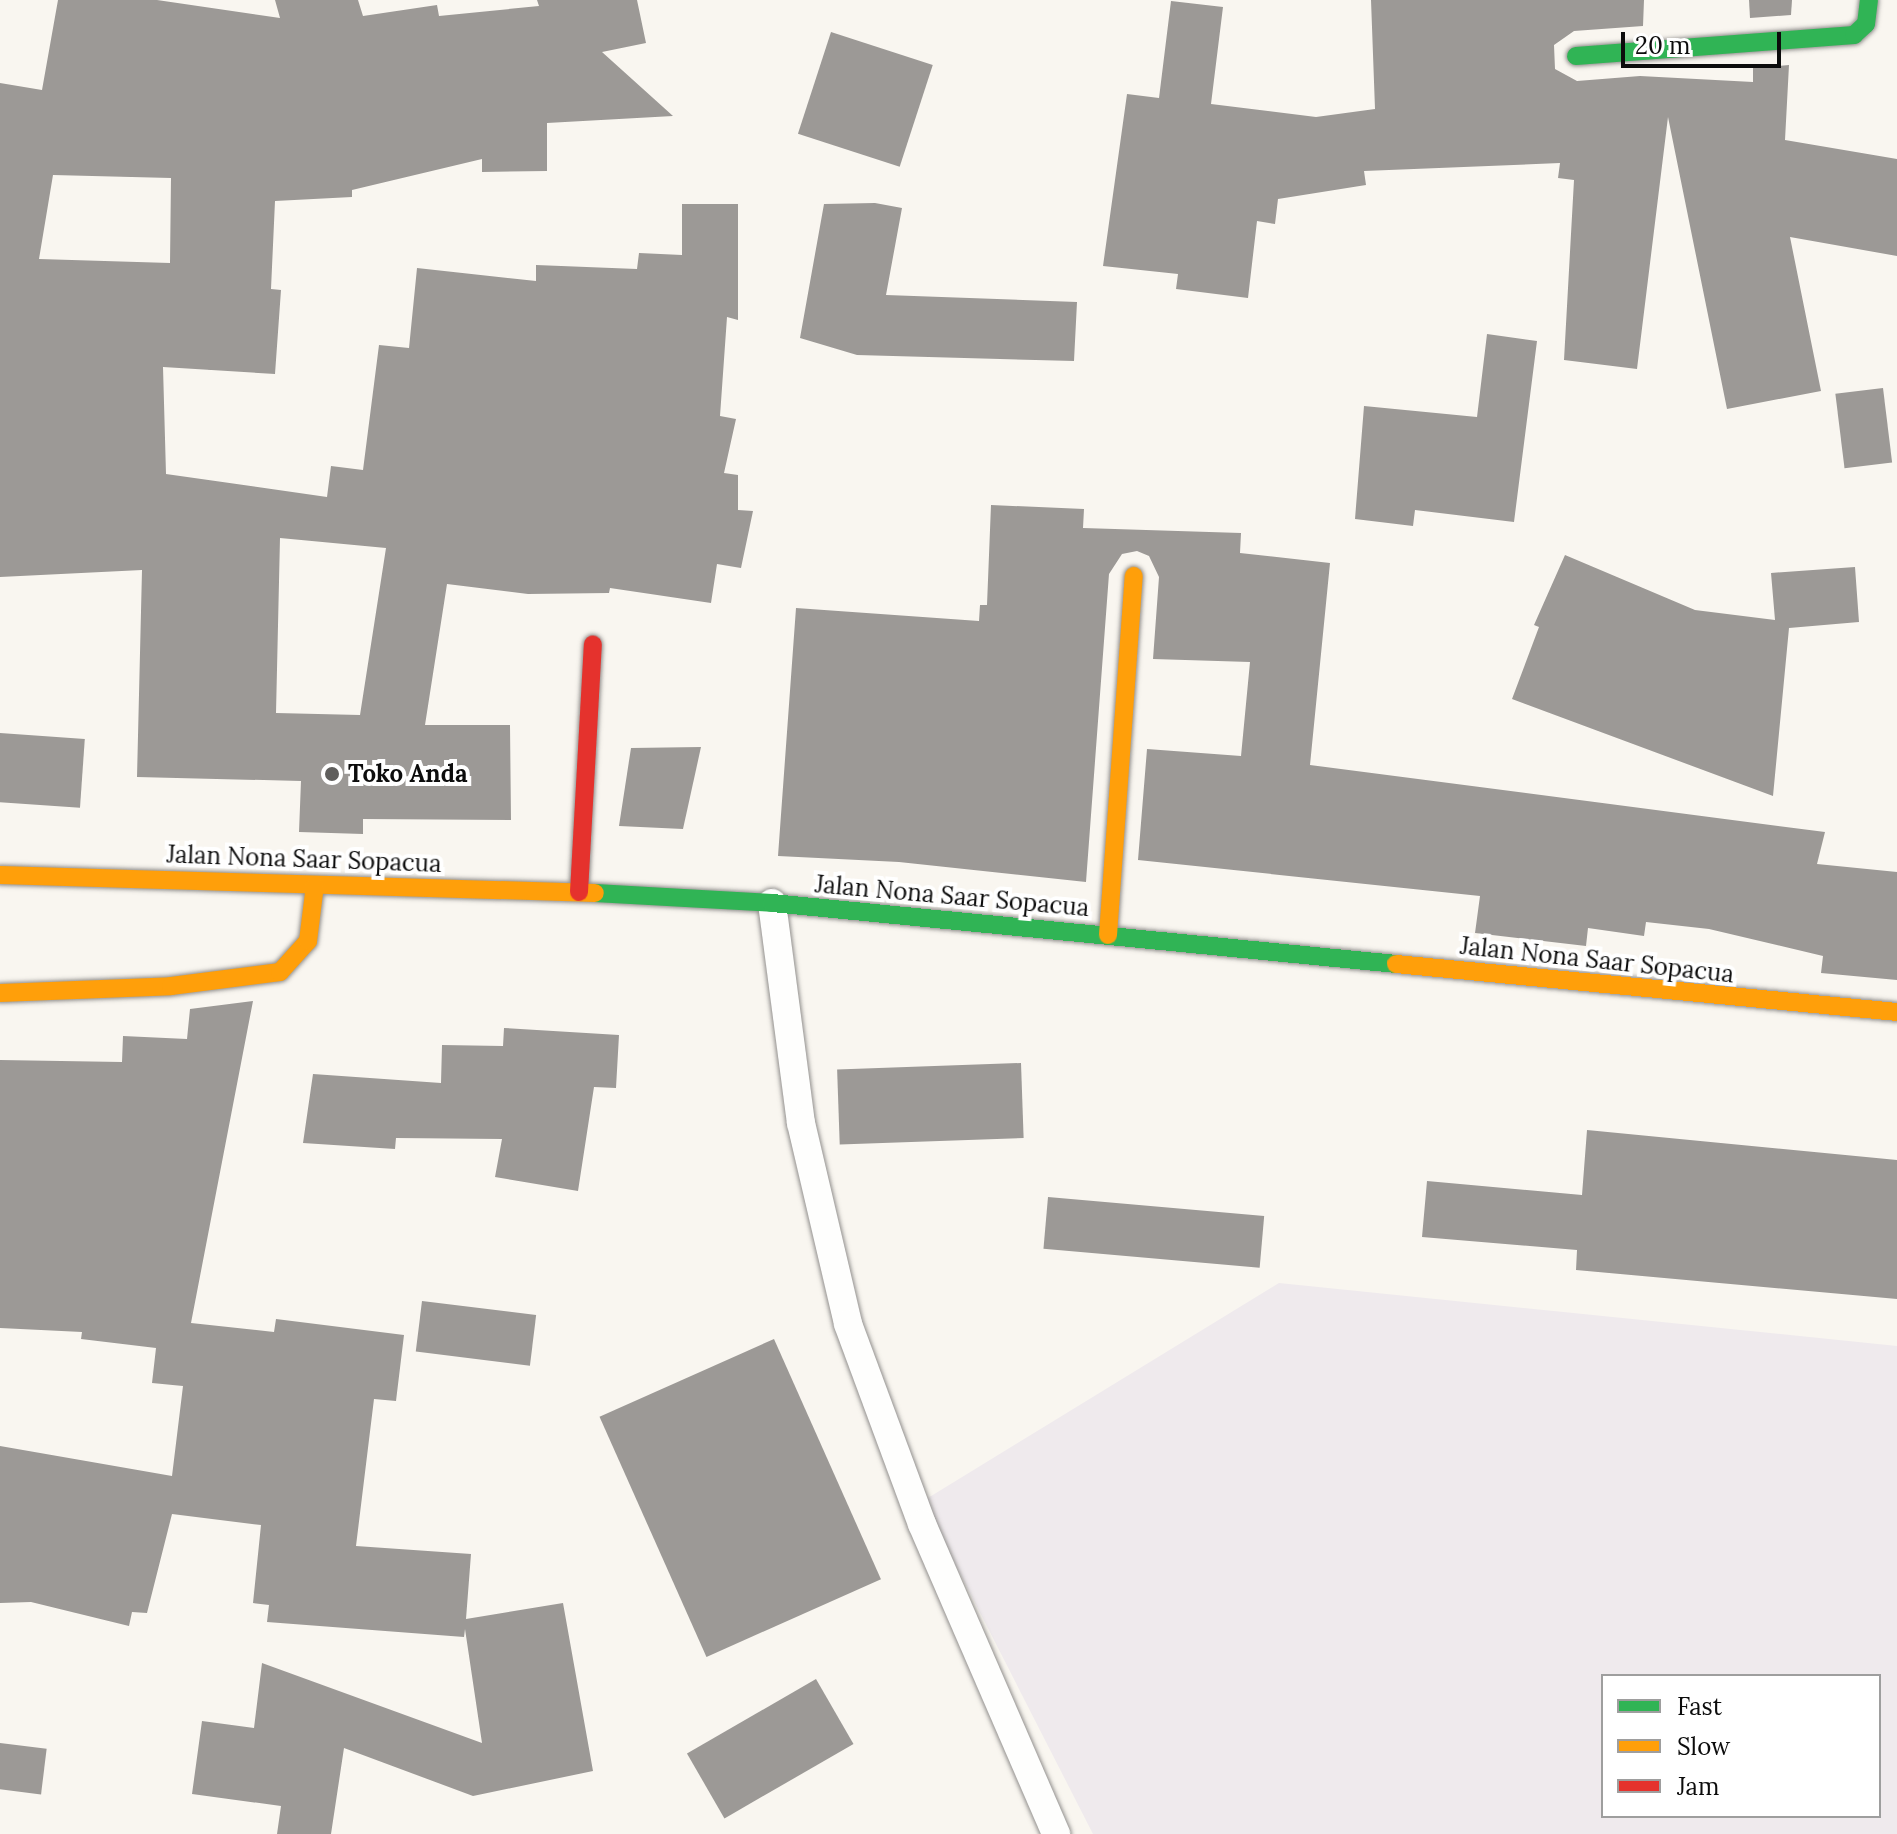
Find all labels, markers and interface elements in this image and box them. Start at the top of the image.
scale bar [1625,16,1785,66]
text: 20 m [1635,30,1691,61]
place label: Toko Anda [348,760,468,788]
marker: Toko Anda [323,765,341,783]
street label: Jalan Nona Saar Sopacua [166,840,442,878]
street label: Jalan Nona Saar Sopacua [814,870,1090,922]
street label: Jalan Nona Saar Sopacua [1459,931,1735,989]
legend [1601,1674,1881,1818]
text: Fast [1677,1691,1722,1722]
text: Slow [1677,1731,1730,1762]
text: Jam [1677,1771,1719,1802]

